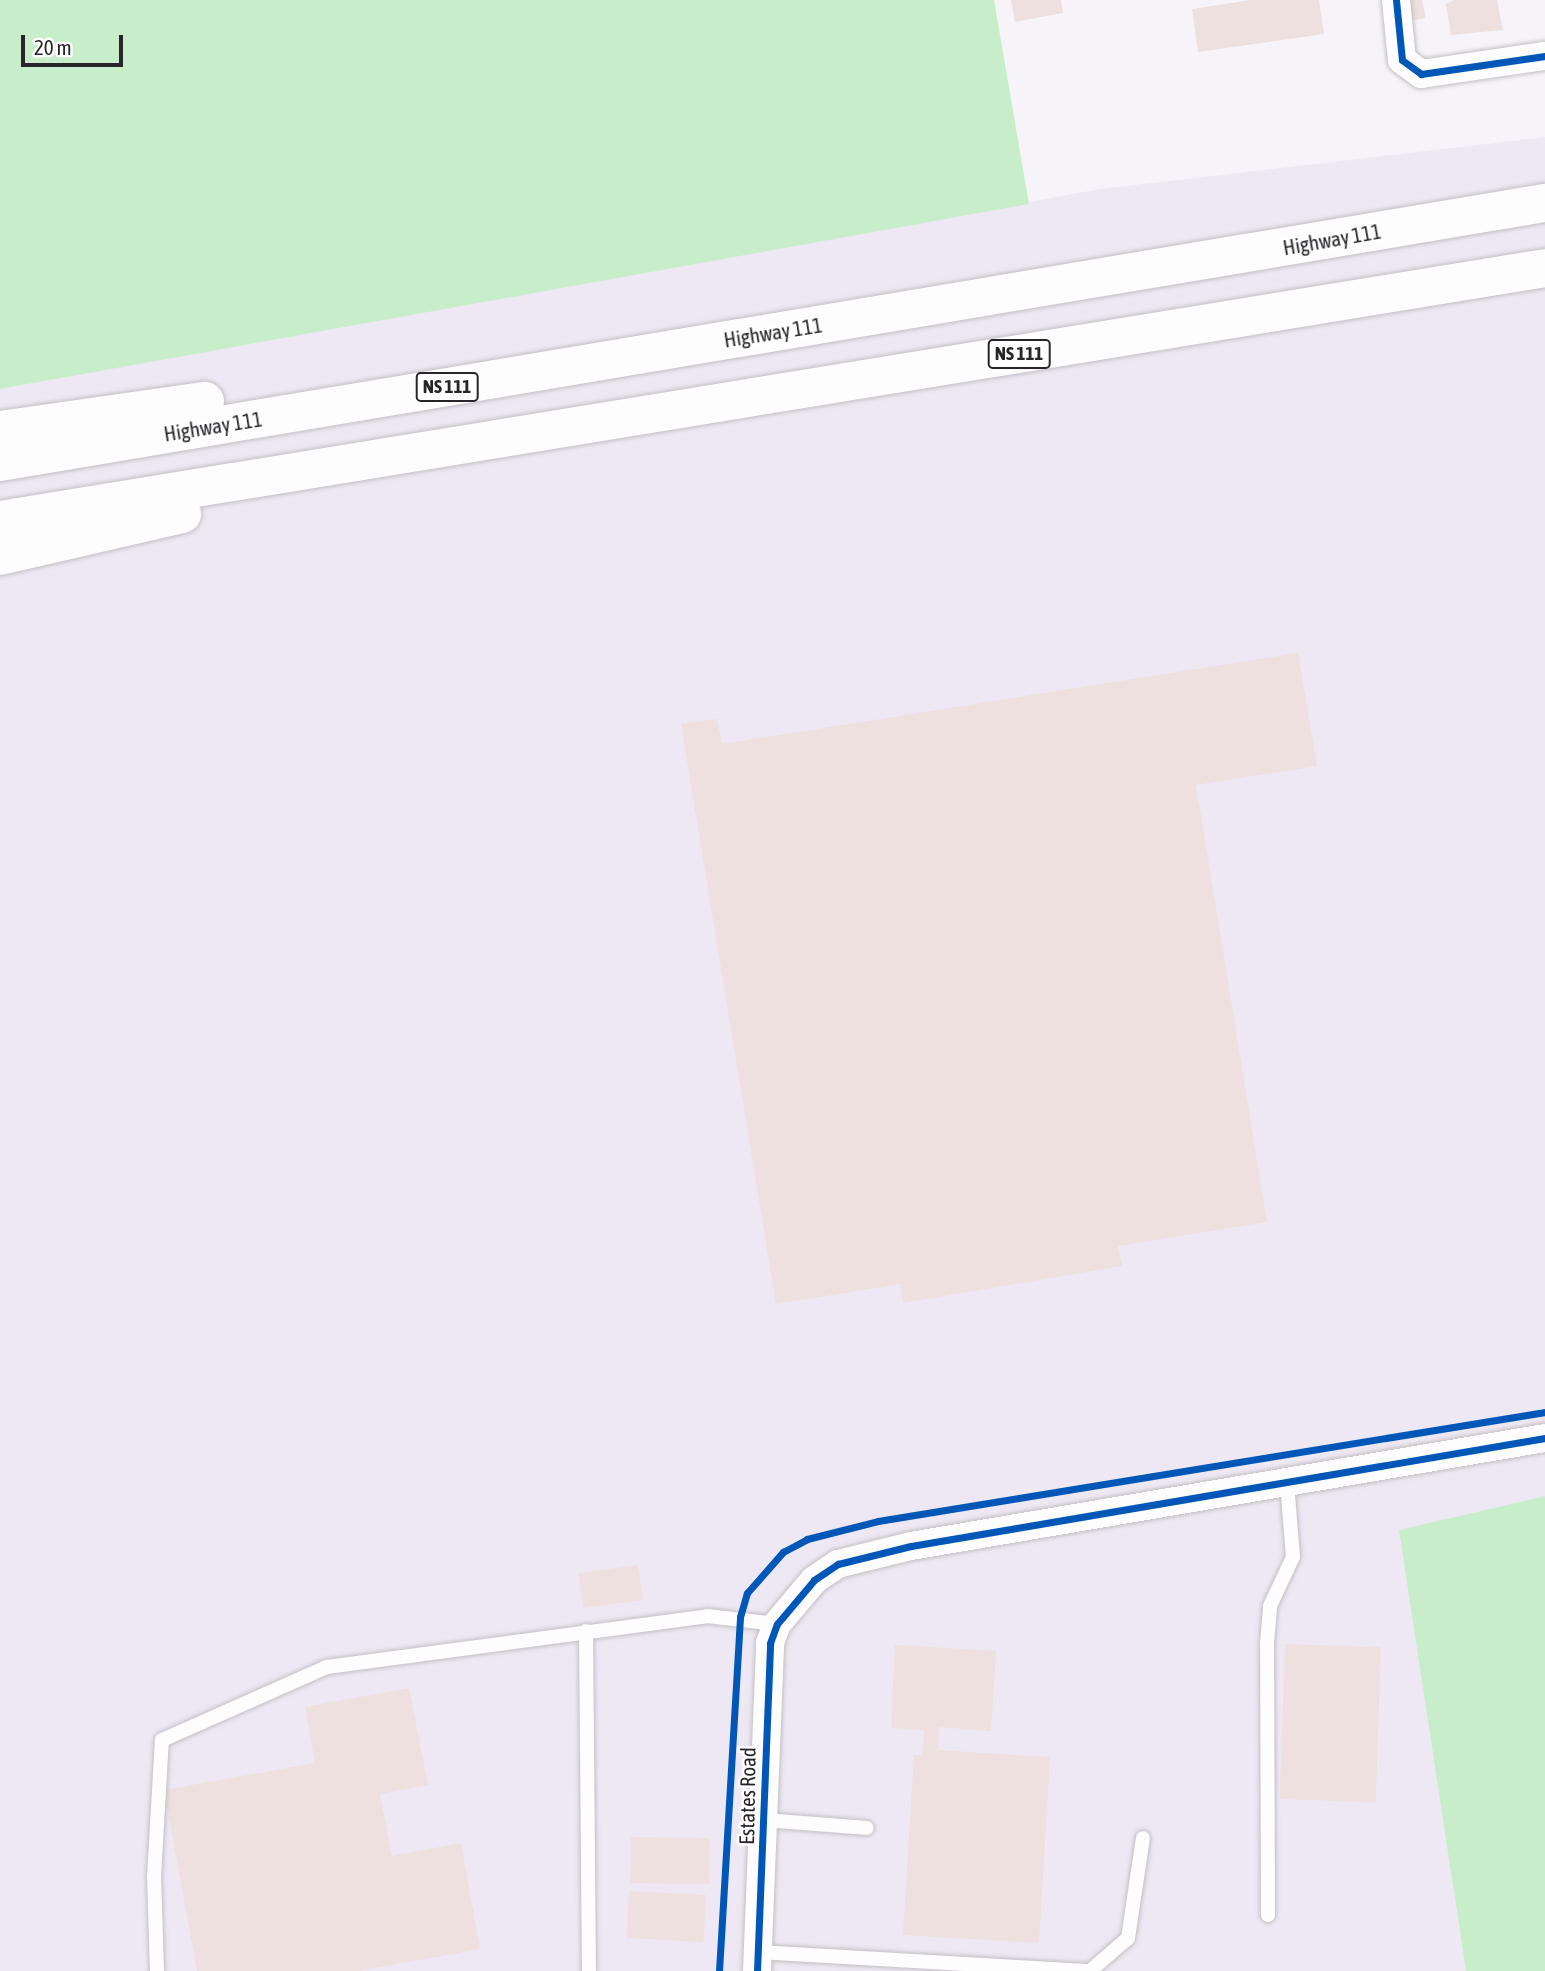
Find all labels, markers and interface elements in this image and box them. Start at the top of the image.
scale bar [24,21,126,65]
text: 20 m [34,35,72,59]
street label: Highway 111 [1281,218,1383,260]
street label: Highway 111 [722,312,824,352]
road number: NS 111 [988,338,1050,370]
road number: NS 111 [416,372,478,402]
street label: Highway 111 [162,406,264,446]
street label: Estates Road [734,1747,760,1845]

